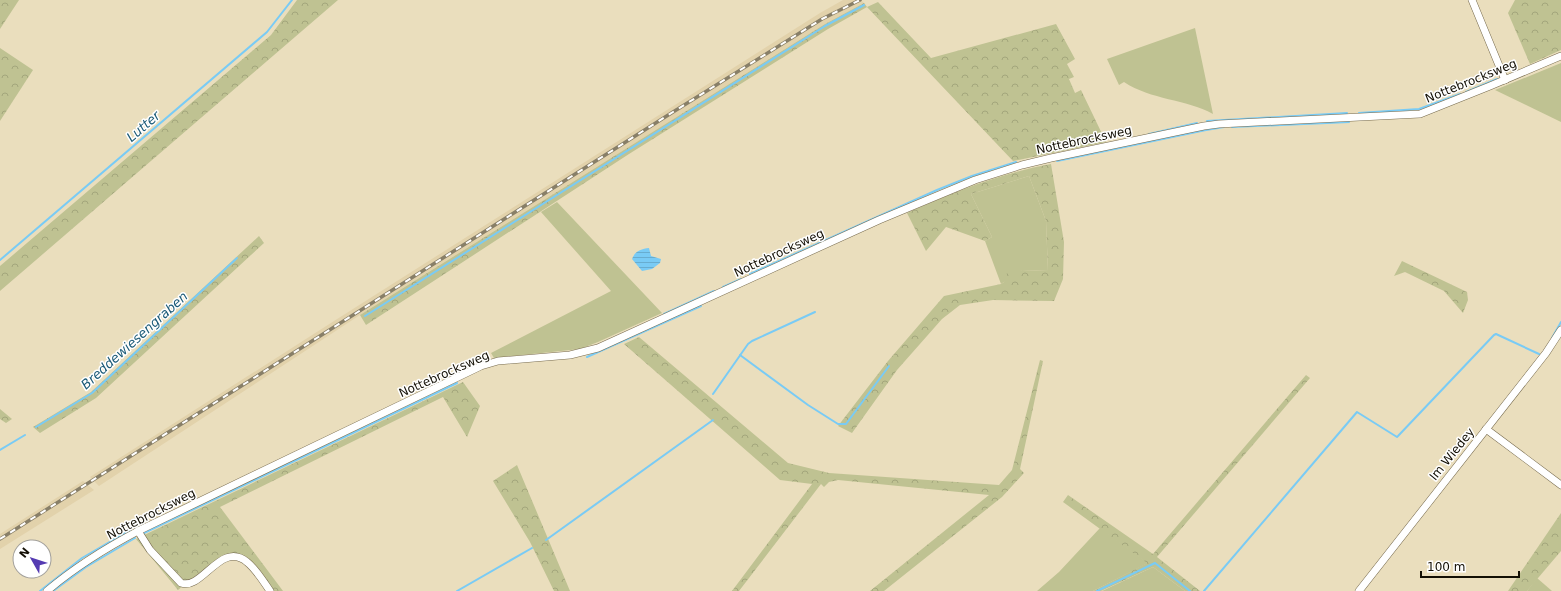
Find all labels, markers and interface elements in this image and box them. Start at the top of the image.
street label: Nottebrocksweg [1423,56,1519,106]
water label: Lutter [124,107,164,145]
street label: Nottebrocksweg [1035,123,1133,157]
street label: Nottebrocksweg [732,226,826,280]
water label: Breddewiesengraben [78,289,191,392]
street label: Nottebrocksweg [397,348,491,400]
street label: Im Wiedey [1427,425,1477,483]
street label: Nottebrocksweg [104,486,198,542]
north arrow [12,539,52,579]
text: N [17,545,33,561]
scale bar [1421,553,1519,579]
text: 100 m [1427,560,1465,574]

